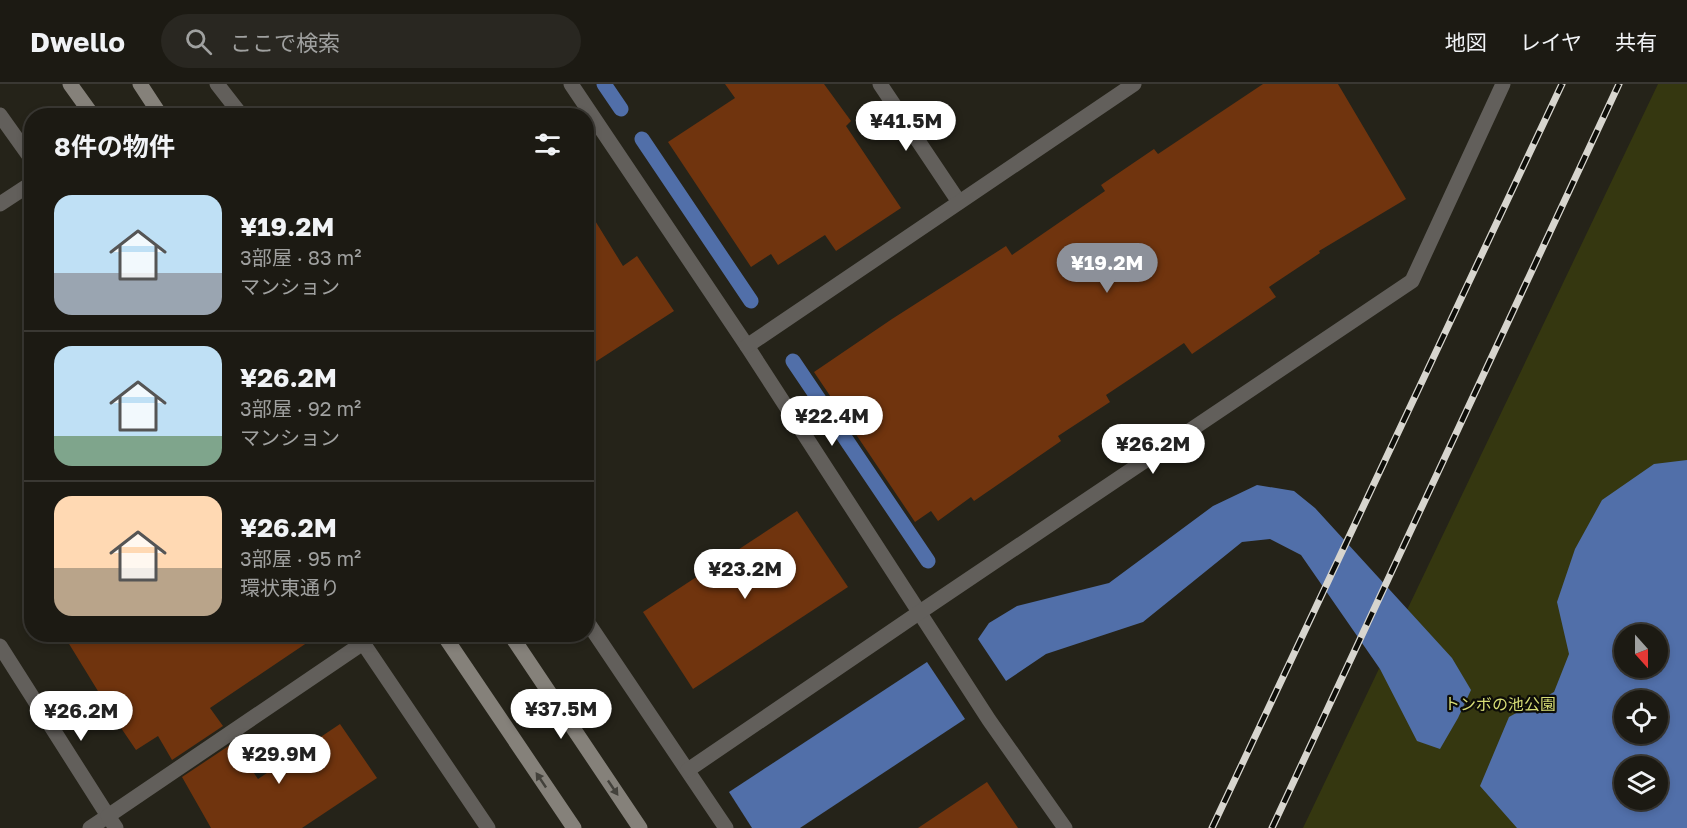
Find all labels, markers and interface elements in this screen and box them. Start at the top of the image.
search box [161,14,581,68]
text: Dwello [30,25,125,58]
icon: search [182,25,215,58]
text: ここで検索 [230,29,340,56]
text: 地図 [1445,29,1487,55]
text: レイヤ [1520,29,1582,55]
text: 共有 [1615,29,1657,55]
pin: ¥41.5M [857,101,955,152]
text: ¥41.5M [870,108,942,132]
icon: filters [531,128,564,161]
text: 8件の物件 [54,131,175,162]
text: ¥19.2M [240,211,334,242]
icon: home [102,219,174,291]
pin: ¥19.2M [1058,243,1156,294]
text: 3部屋 · 83 m² [240,245,362,269]
text: ¥19.2M [1071,250,1143,274]
text: マンション [240,274,340,298]
text: ¥26.2M [240,362,337,393]
icon: home [102,370,174,442]
text: 3部屋 · 92 m² [240,396,361,420]
pin: ¥22.4M [783,396,881,447]
text: ¥22.4M [795,403,869,427]
pin: ¥26.2M [1104,424,1202,475]
text: マンション [240,425,340,449]
text: ¥26.2M [1116,431,1190,455]
text: ¥26.2M [240,512,337,543]
icon: home [102,520,174,592]
text: 3部屋 · 95 m² [240,546,361,570]
pin: ¥23.2M [696,549,794,600]
text: ¥23.2M [708,556,782,580]
text: 環状東通り [240,575,340,599]
north arrow [1614,624,1668,678]
map controls [1614,624,1668,810]
pin: ¥37.5M [512,689,610,740]
button: locate [1614,690,1668,744]
pin: ¥26.2M [32,691,130,742]
park label: トンボの池公園 [1444,694,1556,714]
text: ¥37.5M [525,696,597,720]
text: ¥26.2M [44,698,118,722]
pin: ¥29.9M [230,734,328,785]
text: ¥29.9M [242,741,317,765]
button: layers [1614,756,1668,810]
one-way arrow [535,772,547,788]
one-way arrow [607,779,619,795]

